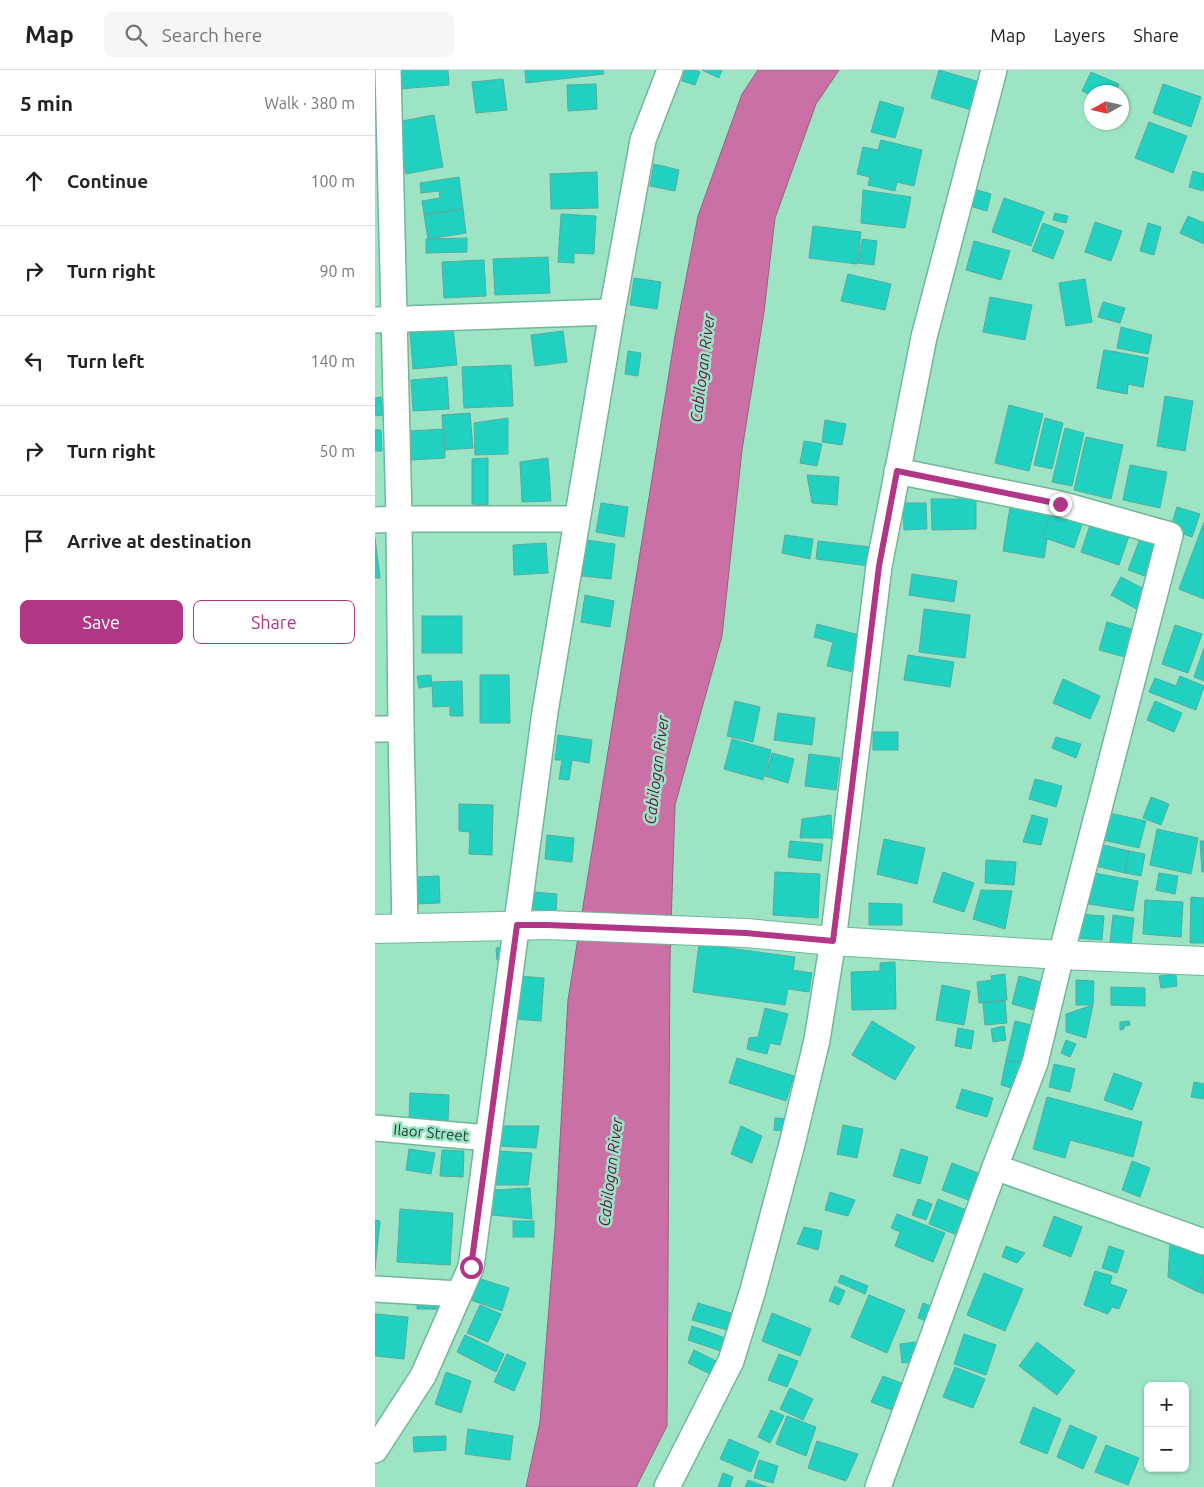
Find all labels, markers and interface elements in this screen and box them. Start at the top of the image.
search box [104,12,454,57]
text: Map [25,21,74,48]
icon: search [122,21,150,49]
text: Search here [162,24,262,46]
text: Map [990,25,1026,45]
text: Layers [1054,25,1105,45]
text: Share [1133,25,1179,45]
north arrow [1084,85,1129,130]
text: 5 min [20,91,73,115]
text: Walk · 380 m [264,94,355,112]
icon: ahead [20,167,48,195]
text: Continue [67,170,148,192]
text: 100 m [310,172,355,190]
icon: right [20,257,48,285]
text: Turn right [67,260,155,282]
text: 90 m [319,262,355,280]
water label: Cabilogan River [686,312,718,423]
icon: left [20,347,48,375]
text: Turn left [67,350,145,372]
text: 140 m [310,352,355,370]
icon: right [20,437,48,465]
text: Turn right [67,440,155,462]
text: 50 m [319,442,355,460]
route end [1049,493,1072,516]
icon: arrive [20,527,48,555]
text: Arrive at destination [67,530,252,552]
button: Save [20,600,183,644]
button: Share [193,600,355,644]
water label: Cabilogan River [640,714,672,825]
water label: Cabilogan River [594,1116,626,1227]
street label: Ilaor Street [393,1121,469,1144]
route start [460,1256,483,1279]
map controls [1144,1382,1189,1472]
button: + [1144,1382,1189,1427]
button: − [1144,1427,1189,1472]

